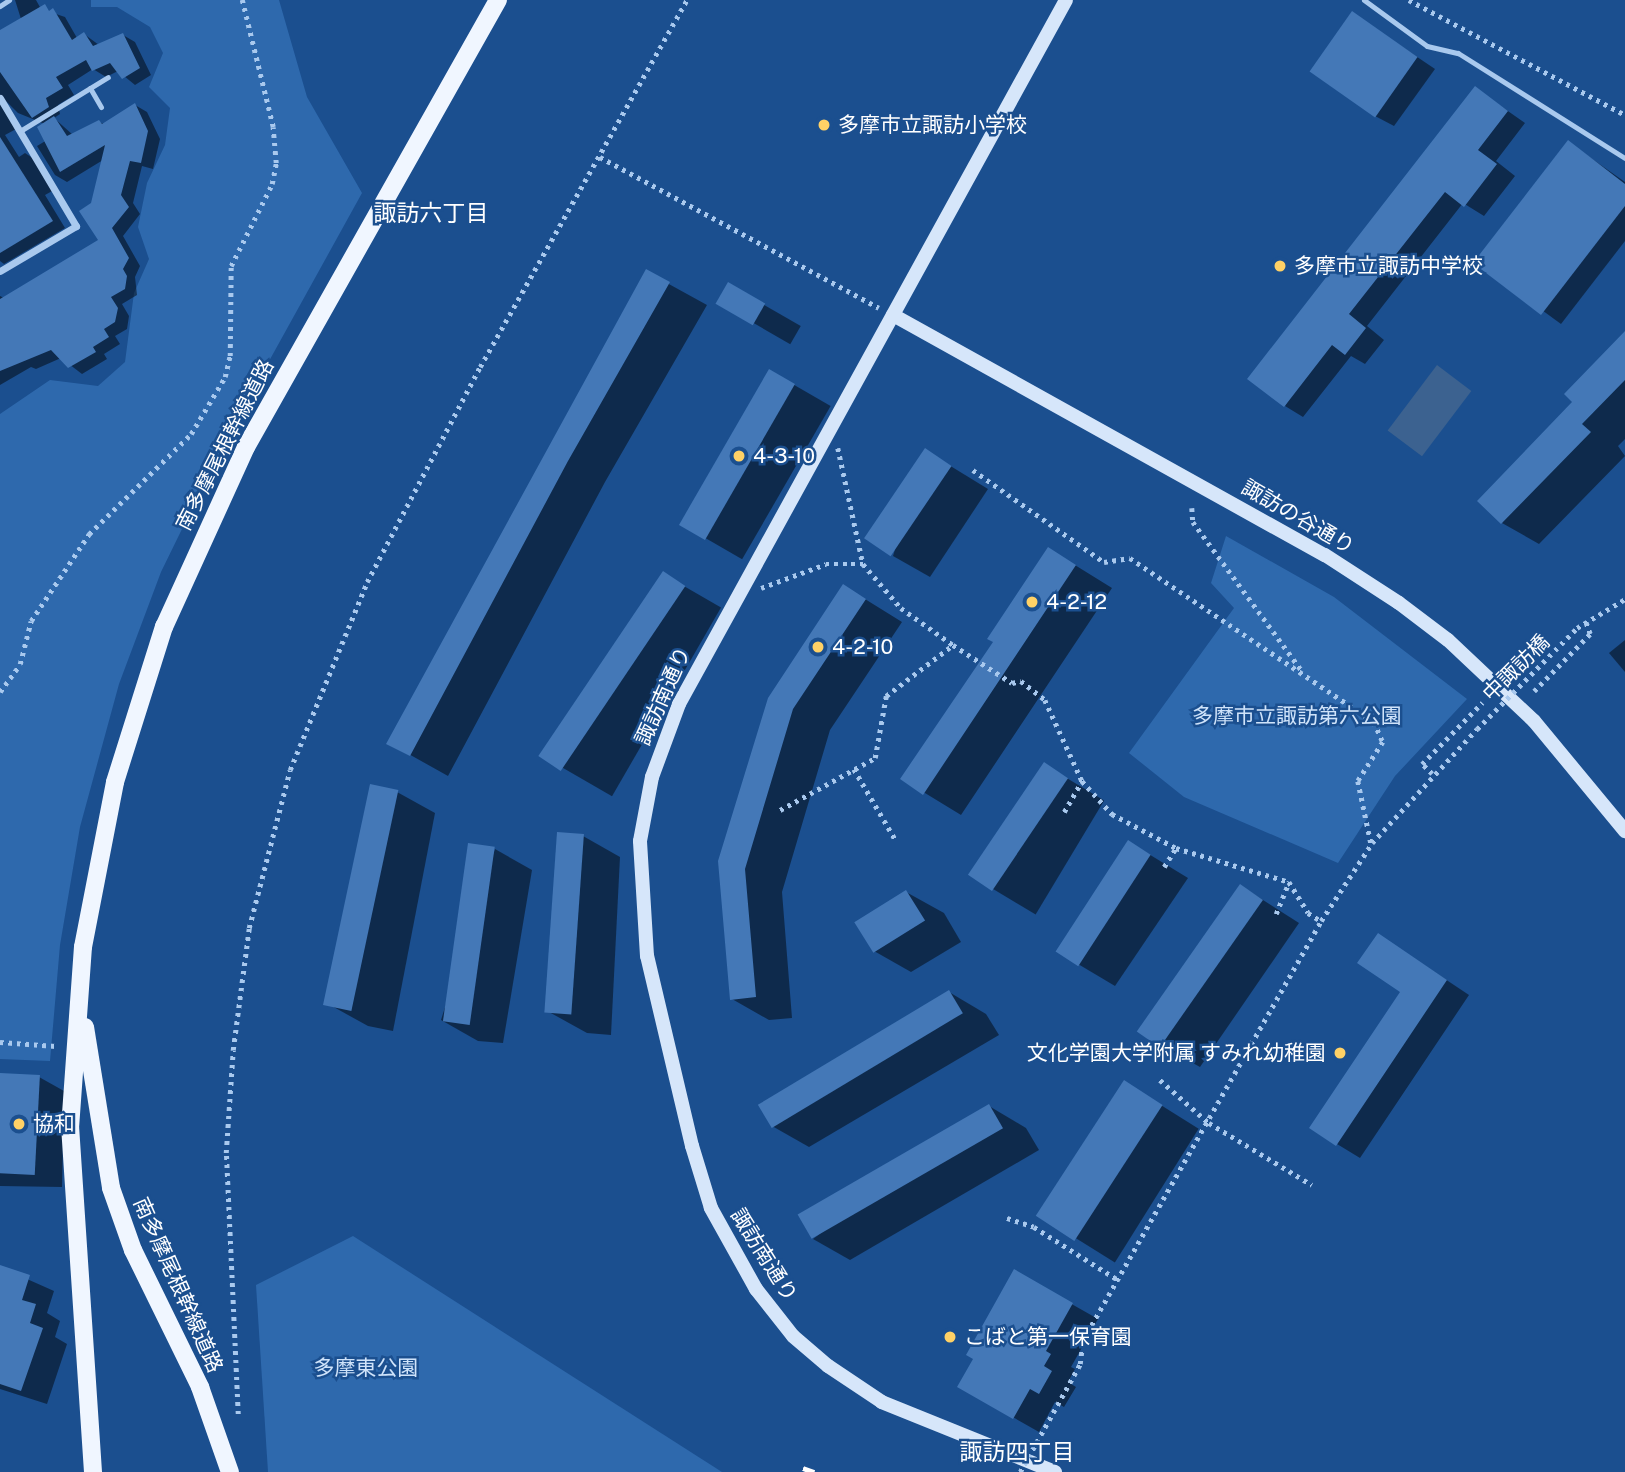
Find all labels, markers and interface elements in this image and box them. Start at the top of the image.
place label: 多摩市立諏訪小学校 [838,112,1027,138]
marker: 多摩市立諏訪小学校 [816,117,832,133]
district label: 諏訪六丁目 [374,199,488,227]
place label: 多摩市立諏訪中学校 [1294,253,1483,279]
marker: 多摩市立諏訪中学校 [1272,258,1288,274]
street label: 南多摩尾根幹線道路 [171,355,279,535]
place label: 4-3-10 [753,443,815,469]
marker: 4-3-10 [731,448,747,464]
street label: 諏訪の谷通り [1237,475,1359,559]
place label: 4-2-12 [1046,589,1107,615]
marker: 4-2-12 [1024,594,1040,610]
street label: 中諏訪橋 [1477,629,1555,707]
place label: 4-2-10 [832,634,893,660]
marker: 4-2-10 [810,639,826,655]
street label: 諏訪南通り [630,643,696,749]
park label: 多摩市立諏訪第六公園 [1192,703,1402,729]
place label: 文化学園大学附属 すみれ幼稚園 [1027,1040,1326,1066]
marker: 文化学園大学附属 すみれ幼稚園 [1332,1045,1348,1061]
place label: 協和 [33,1111,75,1137]
marker: 協和 [11,1116,27,1132]
street label: 南多摩尾根幹線道路 [128,1194,228,1376]
street label: 諏訪南通り [725,1204,803,1306]
place label: こばと第一保育園 [964,1324,1132,1350]
marker: こばと第一保育園 [942,1329,958,1345]
park label: 多摩東公園 [314,1355,418,1381]
district label: 諏訪四丁目 [960,1438,1074,1466]

